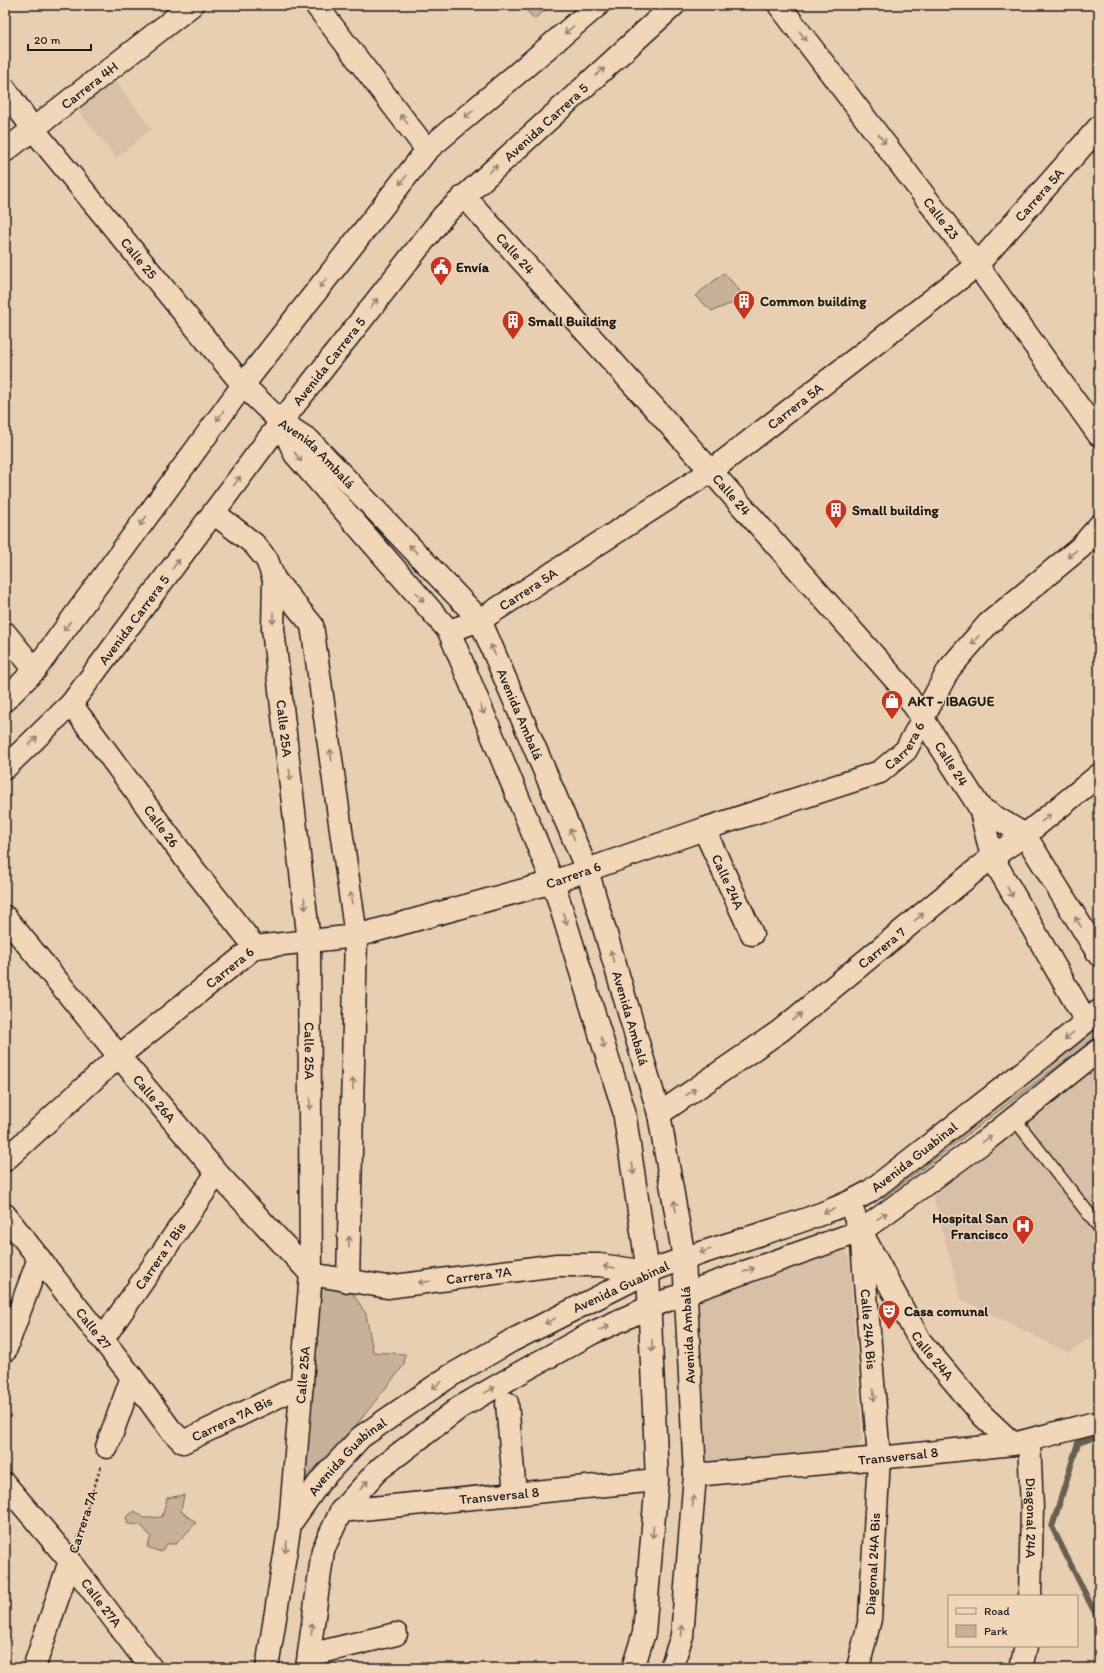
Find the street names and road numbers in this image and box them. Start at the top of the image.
street label: Carrera 4H [57,58,121,113]
street label: Avenida Carrera 5 [500,79,592,165]
street label: Carrera 5A [1011,164,1067,225]
street label: Calle 23 [920,194,963,243]
street label: Calle 24 [492,229,539,278]
street label: Calle 25 [117,234,161,283]
street label: Avenida Carrera 5 [289,313,369,409]
street label: Carrera 5A [764,379,826,433]
street label: Avenida Ambalá [276,414,359,492]
street label: Calle 24 [709,470,755,519]
street label: Carrera 5A [496,564,560,614]
street label: Avenida Carrera 5 [95,571,173,668]
street label: Avenida Ambalá [493,666,548,763]
street label: Calle 25A [273,699,296,758]
street label: Carrera 6 [881,719,928,773]
street label: Calle 24 [931,738,972,790]
street label: Calle 26 [140,801,183,851]
street label: Calle 24A [708,851,748,912]
street label: Carrera 6 [544,857,603,892]
street label: Carrera 7 [854,923,909,972]
street label: Carrera 6 [202,943,257,992]
street label: Avenida Ambalá [609,969,653,1068]
street label: Calle 25A [301,1022,318,1080]
street label: Calle 26A [129,1071,180,1126]
street label: Avenida Guabinal [868,1118,961,1196]
street label: Carrera 7 Bis [131,1218,189,1293]
street label: Avenida Guabinal [570,1257,672,1317]
street label: Carrera 7A [445,1262,512,1288]
street label: Avenida Ambalá [677,1285,699,1384]
street label: Calle 24A Bis [857,1288,880,1370]
street label: Calle 27 [72,1304,115,1353]
street label: Calle 24A [908,1328,958,1384]
street label: Calle 25A [292,1345,314,1404]
street label: Carrera 7A Bis [189,1392,275,1445]
street label: Avenida Guabinal [304,1414,390,1499]
street label: Transversal 8 [857,1443,939,1468]
street label: Diagonal 24A [1022,1477,1041,1559]
street label: Transversal 8 [458,1483,540,1508]
street label: Carrera 7A [65,1488,101,1556]
street label: Diagonal 24A Bis [862,1512,884,1616]
street label: Calle 27A [77,1575,126,1631]

